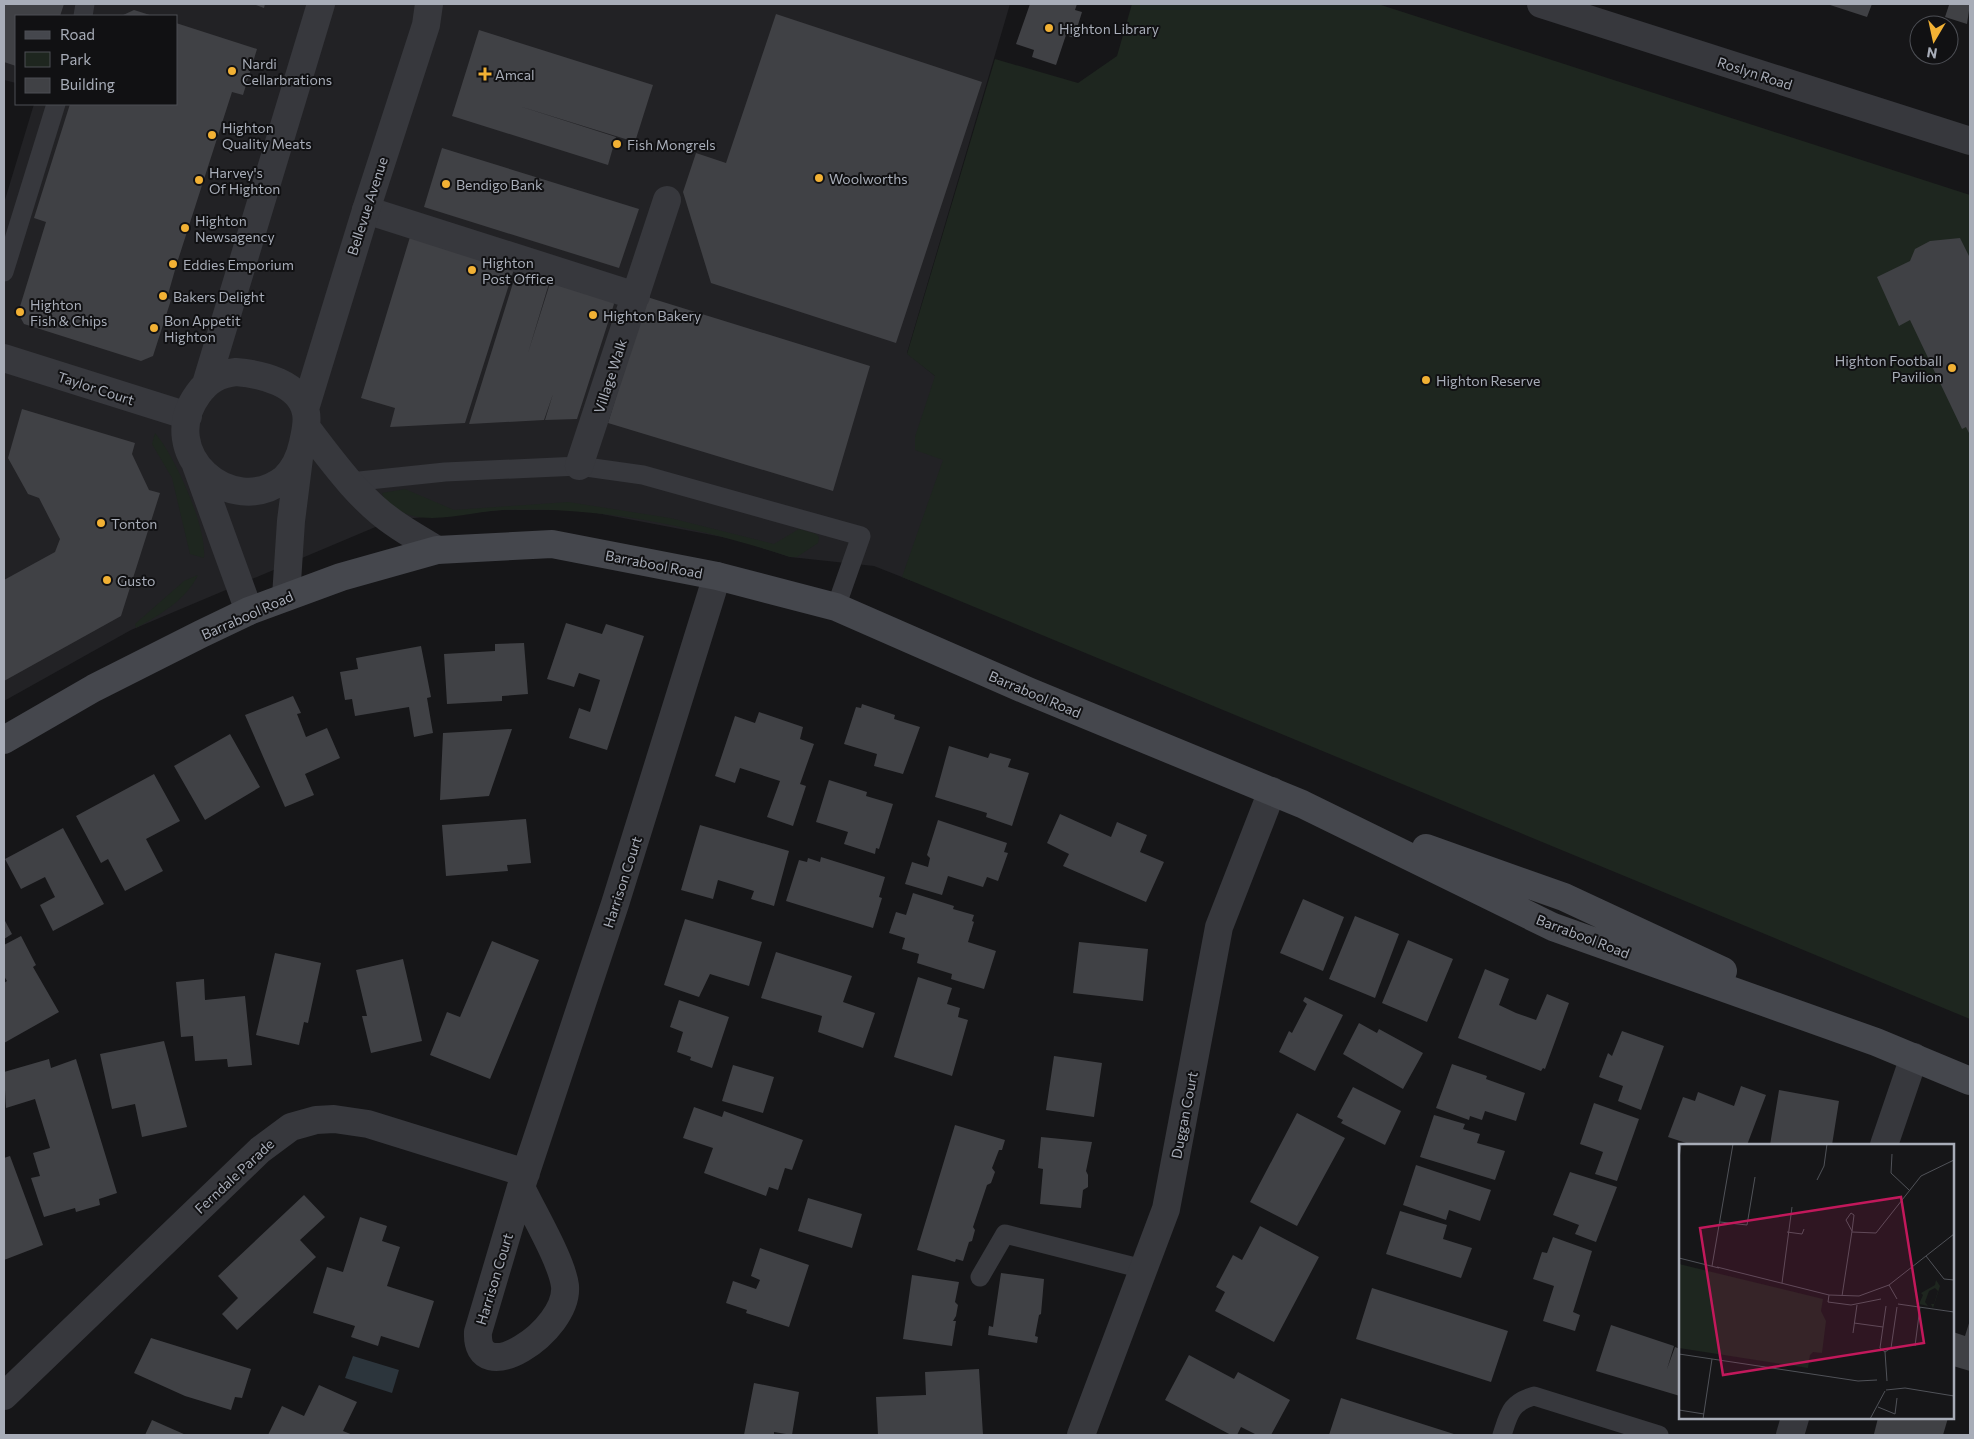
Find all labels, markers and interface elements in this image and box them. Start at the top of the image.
legend [15,15,178,105]
north arrow [1909,15,1959,65]
place label: Highton Library [1059,20,1159,37]
marker: Highton Library [1043,22,1055,34]
text: Road [60,25,95,43]
text: N [1925,44,1938,63]
text: Park [60,50,91,68]
street label: Roslyn Road [1715,53,1795,93]
place label: Nardi Cellarbrations [242,55,332,88]
marker: Nardi Cellarbrations [226,65,238,77]
place label: Amcal [495,66,535,83]
marker: Amcal [479,68,491,80]
text: Building [60,75,115,93]
place label: Highton Quality Meats [222,119,312,152]
marker: Highton Quality Meats [206,129,218,141]
place label: Fish Mongrels [627,136,716,153]
marker: Fish Mongrels [611,138,623,150]
street label: Bellevue Avenue [343,155,391,257]
place label: Harvey's Of Highton [209,164,280,197]
place label: Woolworths [829,170,908,187]
marker: Woolworths [813,172,825,184]
marker: Harvey's Of Highton [193,174,205,186]
place label: Bendigo Bank [456,176,543,193]
marker: Bendigo Bank [440,178,452,190]
place label: Highton Newsagency [195,212,275,245]
marker: Highton Newsagency [179,222,191,234]
place label: Highton Post Office [482,254,554,287]
place label: Eddies Emporium [183,256,294,273]
marker: Eddies Emporium [167,258,179,270]
marker: Highton Post Office [466,264,478,276]
place label: Bakers Delight [173,288,265,305]
marker: Bakers Delight [157,290,169,302]
place label: Highton Fish & Chips [30,296,107,329]
marker: Highton Fish & Chips [14,306,26,318]
place label: Highton Bakery [603,307,701,324]
marker: Highton Bakery [587,309,599,321]
place label: Bon Appetit Highton [164,312,241,345]
marker: Bon Appetit Highton [148,322,160,334]
street label: Village Walk [590,336,630,415]
place label: Highton Football Pavilion [1835,352,1942,385]
marker: Highton Football Pavilion [1946,362,1958,374]
street label: Taylor Court [56,368,137,408]
place label: Highton Reserve [1436,372,1540,389]
marker: Highton Reserve [1420,374,1432,386]
place label: Tonton [111,515,157,532]
marker: Tonton [95,517,107,529]
street label: Barrabool Road [604,546,704,582]
place label: Gusto [117,572,155,589]
marker: Gusto [101,574,113,586]
street label: Barrabool Road [198,587,296,643]
street label: Barrabool Road [986,667,1084,721]
street label: Harrison Court [599,834,645,930]
street label: Barrabool Road [1534,910,1632,962]
street label: Duggan Court [1167,1070,1201,1160]
street label: Ferndale Parade [191,1135,277,1217]
inset map [1679,1144,1954,1419]
street label: Harrison Court [472,1231,516,1327]

